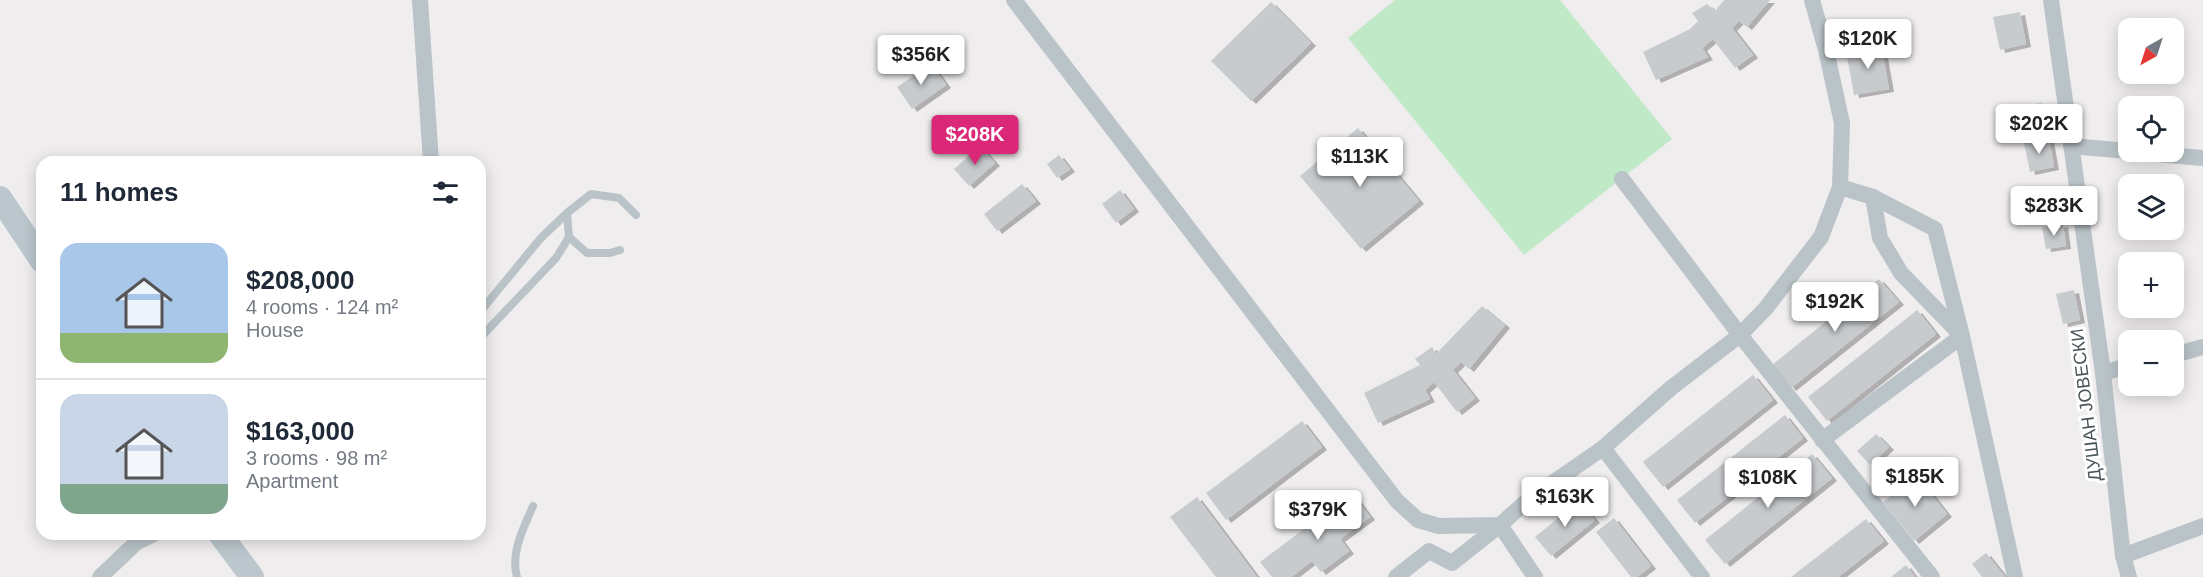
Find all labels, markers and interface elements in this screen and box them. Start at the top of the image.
north arrow [2118,18,2184,84]
map controls [2118,18,2184,396]
pin: $120K [1826,19,1910,70]
text: $120K [1839,27,1897,49]
pin: $356K [879,35,963,86]
text: $356K [892,43,950,65]
button: locate [2118,96,2184,162]
pin: $202K [1997,104,2081,155]
text: $202K [2010,112,2068,134]
pin: $208K [933,115,1017,166]
text: $208K [946,123,1004,145]
pin: $113K [1318,137,1402,188]
text: $113K [1331,145,1389,167]
button: layers [2118,174,2184,240]
icon: filters [429,176,462,209]
text: 11 homes [60,177,179,207]
pin: $283K [2012,186,2096,237]
text: $283K [2025,194,2083,216]
button: + [2118,252,2184,318]
text: $208,000 [246,265,354,295]
icon: home [108,267,180,339]
pin: $192K [1793,282,1877,333]
text: $192K [1806,290,1864,312]
text: 4 rooms · 124 m² [246,296,398,318]
text: House [246,319,304,341]
street label: ДУШАН ЈОВЕСКИ [2067,327,2105,483]
button: − [2118,330,2184,396]
text: $163,000 [246,416,354,446]
icon: home [108,418,180,490]
text: 3 rooms · 98 m² [246,447,387,469]
pin: $185K [1873,457,1957,508]
pin: $108K [1726,458,1810,509]
text: $185K [1886,465,1944,487]
text: $108K [1739,466,1797,488]
text: Apartment [246,470,338,492]
pin: $163K [1523,477,1607,528]
text: $163K [1536,485,1594,507]
pin: $379K [1276,490,1360,541]
text: $379K [1289,498,1347,520]

